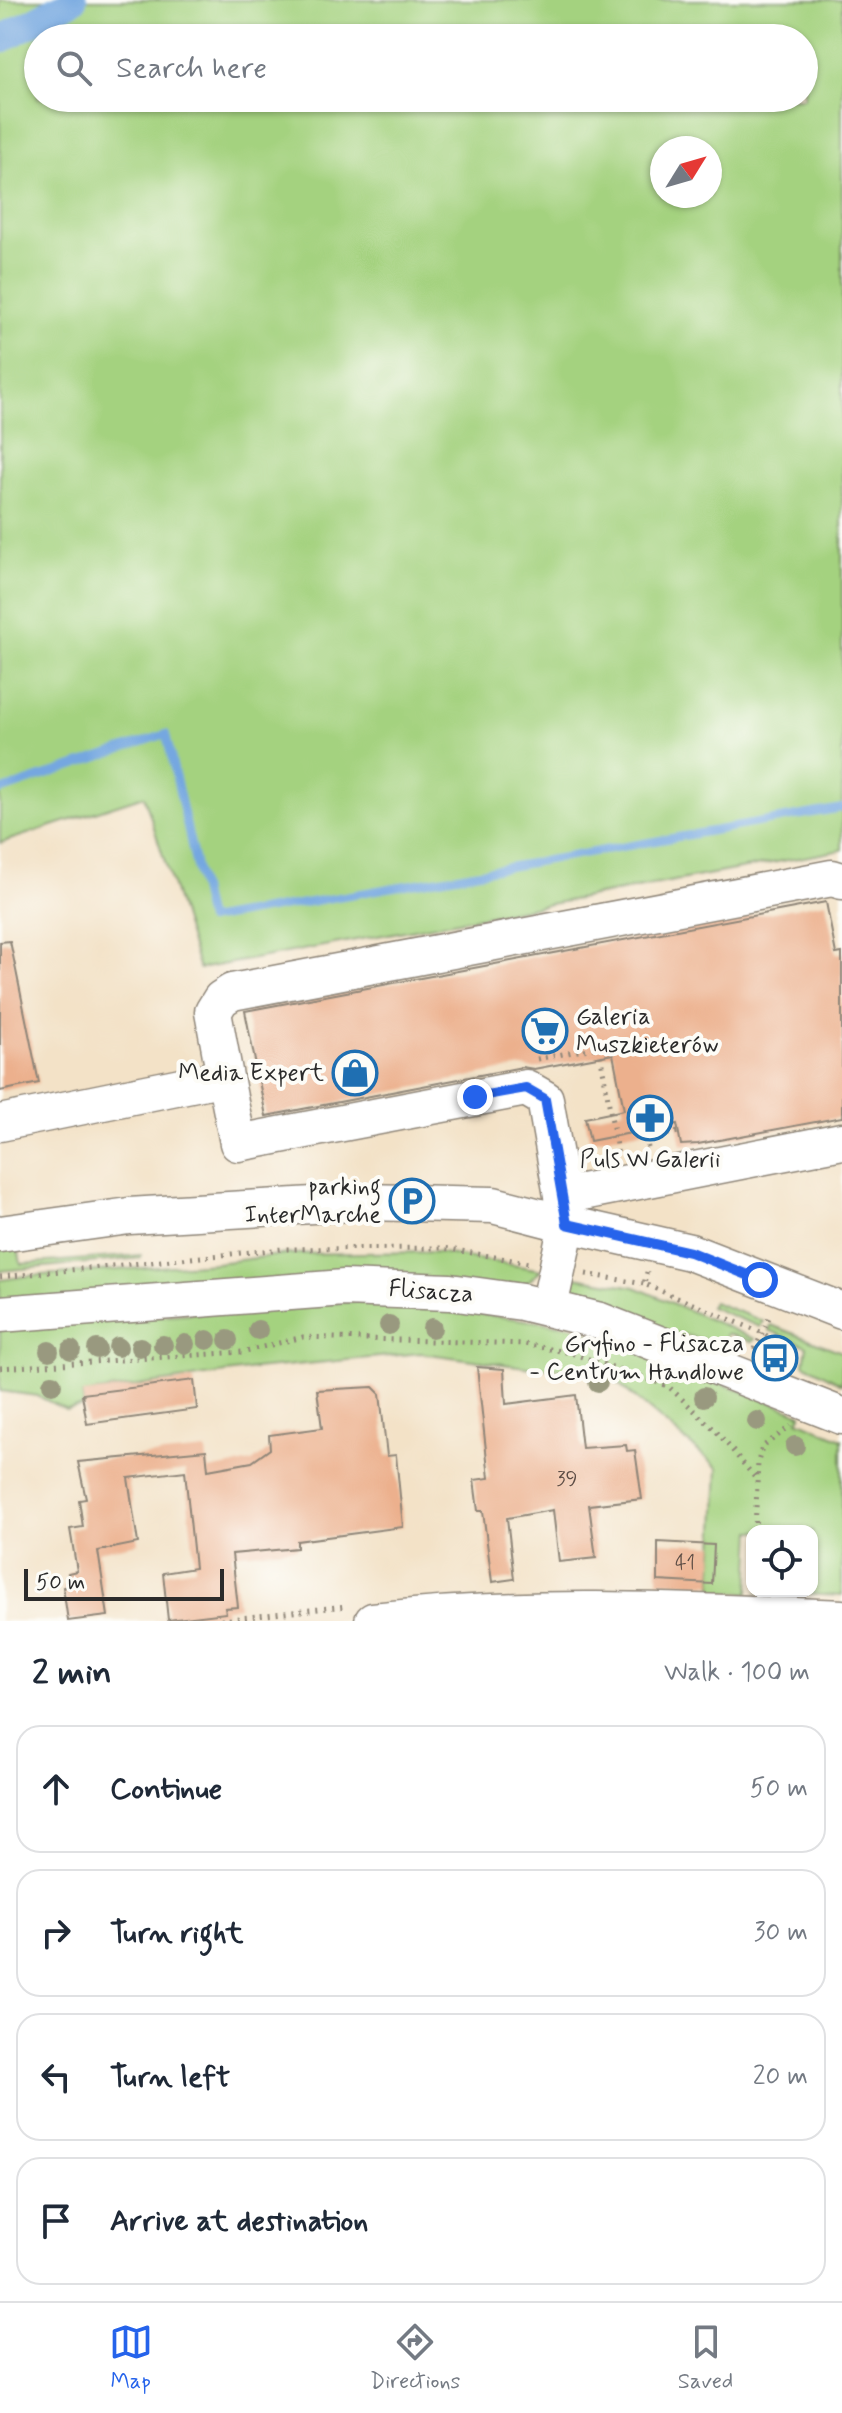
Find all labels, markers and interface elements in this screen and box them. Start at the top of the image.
search box [24,24,818,112]
icon: search [52,46,96,90]
text: Search here [116,49,267,88]
north arrow [650,136,722,208]
place label: Galeria Muszkieterów [576,1002,719,1061]
supermarket icon: Galeria Muszkieterów [521,1007,569,1055]
shop icon: Media Expert [331,1049,379,1097]
place label: Media Expert [178,1058,324,1089]
route end [457,1079,493,1115]
pharmacy icon: Puls W Galerii [626,1094,674,1142]
place label: Puls W Galerii [580,1145,720,1176]
place label: parking InterMarche [245,1172,381,1231]
parking icon: parking InterMarche [388,1177,436,1225]
route start [742,1262,778,1298]
street label: Flisacza [388,1274,474,1310]
place label: Gryfino - Flisacza - Centrum Handlowe [529,1329,744,1388]
bus stop icon: Gryfino - Flisacza - Centrum Handlowe [751,1334,799,1382]
house number: 39 [557,1466,577,1493]
map controls [746,1525,818,1597]
button: locate [746,1525,818,1597]
house number: 41 [675,1550,695,1577]
scale bar [24,1565,224,1601]
text: 50 m [36,1569,85,1597]
text: 2 min [32,1651,112,1696]
text: Walk · 100 m [664,1656,810,1690]
icon: ahead [34,1767,78,1811]
text: Continue [110,1770,222,1809]
text: 50 m [750,1772,808,1806]
icon: right [34,1911,78,1955]
text: Turn right [110,1914,243,1953]
text: 30 m [754,1916,808,1950]
icon: left [34,2055,78,2099]
text: Turn left [110,2058,230,2097]
text: 20 m [753,2060,808,2094]
icon: arrive [34,2199,78,2243]
text: Arrive at destination [110,2202,368,2241]
tab: Map [109,2320,153,2396]
tab: Directions [370,2320,460,2396]
tab: Saved [678,2320,733,2396]

